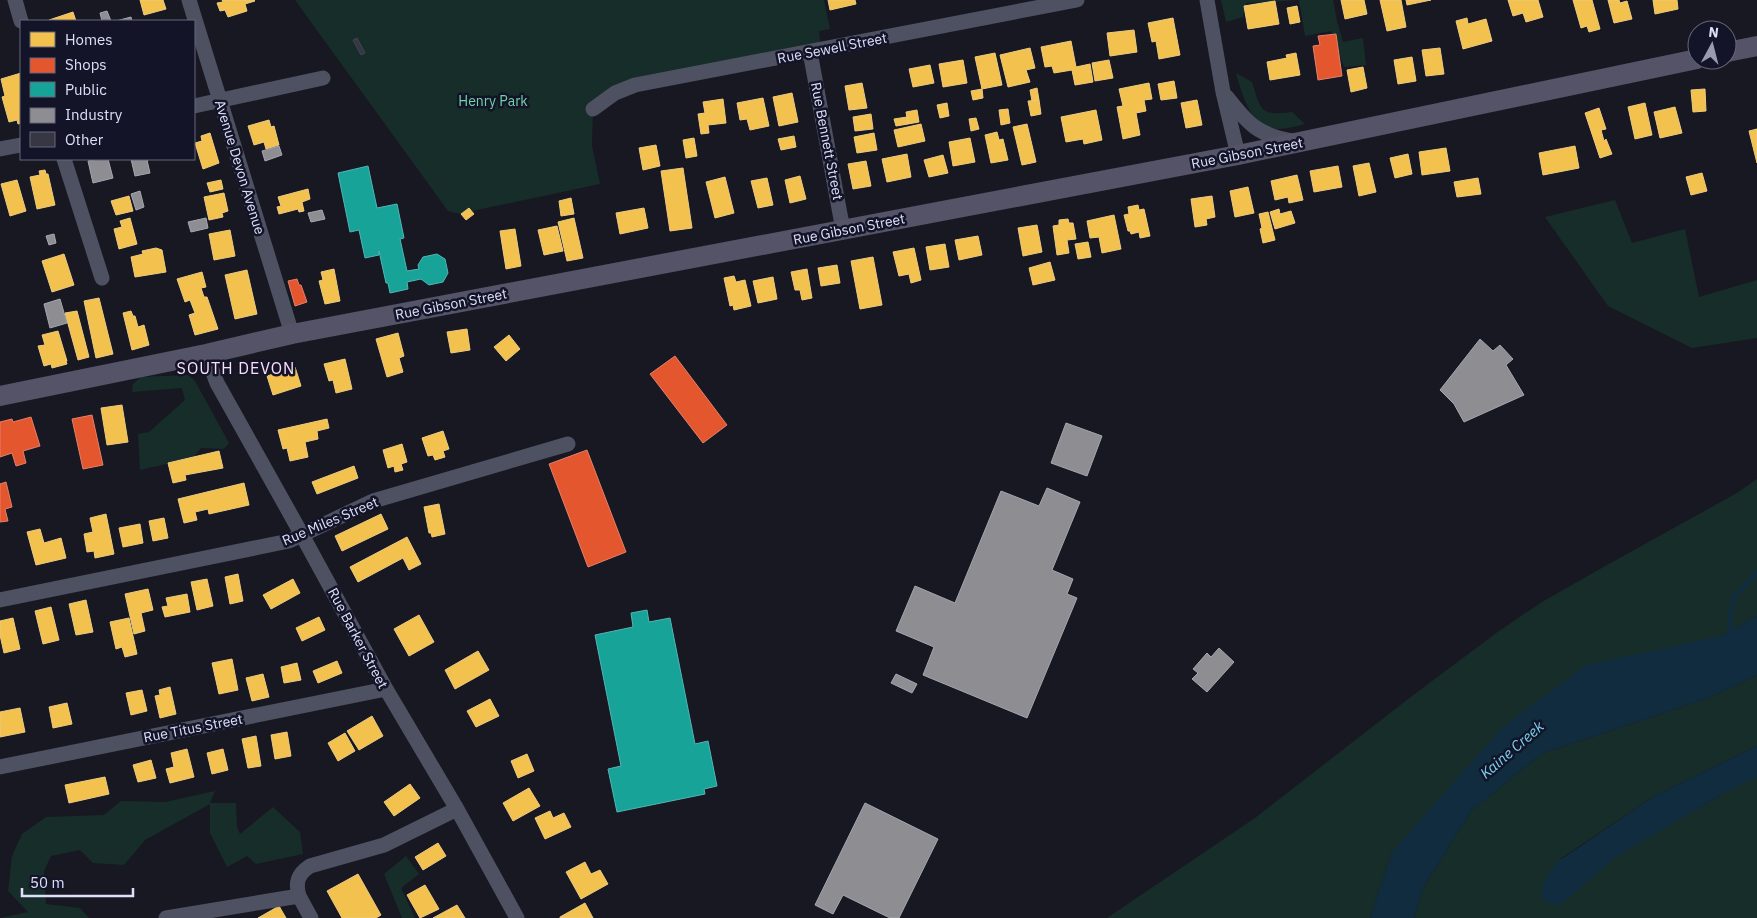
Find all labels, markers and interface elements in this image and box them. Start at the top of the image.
legend [20,20,195,160]
north arrow [1687,20,1737,70]
text: N [1707,23,1720,42]
street label: Rue Sewell Street [776,29,888,67]
text: Homes [65,30,113,49]
text: Shops [65,55,107,74]
text: Public [65,80,107,99]
street label: Rue Bennett Street [807,81,847,202]
park label: Henry Park [458,92,528,110]
street label: Avenue Devon Avenue [211,98,269,237]
text: Industry [65,105,123,124]
text: Other [65,130,104,149]
street label: Rue Gibson Street [1190,133,1305,173]
street label: Rue Gibson Street [792,209,907,249]
street label: Rue Gibson Street [394,284,509,324]
district label: SOUTH DEVON [177,358,295,378]
street label: Rue Miles Street [279,493,381,549]
street label: Rue Barker Street [324,585,392,691]
street label: Rue Titus Street [142,710,244,746]
water label: Kaine Creek [1476,717,1548,783]
scale bar [22,866,134,898]
text: 50 m [30,873,65,892]

